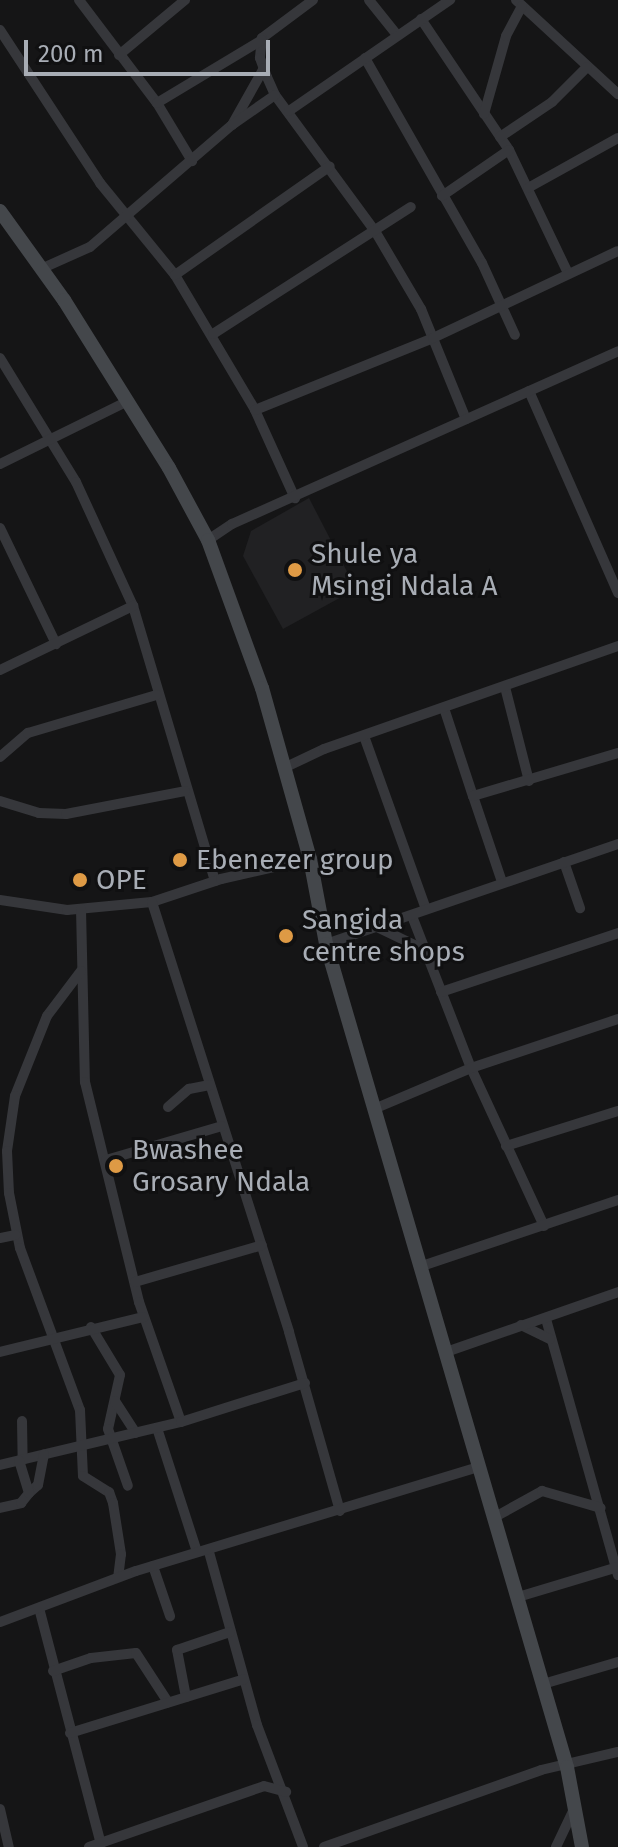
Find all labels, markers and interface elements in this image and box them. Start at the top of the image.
scale bar [28,24,274,74]
text: 200 m [38,40,104,68]
place label: Shule ya Msingi Ndala A [311,537,498,603]
marker: Shule ya Msingi Ndala A [286,561,304,579]
place label: Ebenezer group [196,843,394,877]
marker: Ebenezer group [171,851,189,869]
place label: OPE [96,863,147,897]
marker: OPE [71,871,89,889]
place label: Sangida centre shops [302,903,465,969]
marker: Sangida centre shops [277,927,295,945]
place label: Bwashee Grosary Ndala [132,1133,310,1199]
marker: Bwashee Grosary Ndala [107,1157,125,1175]

